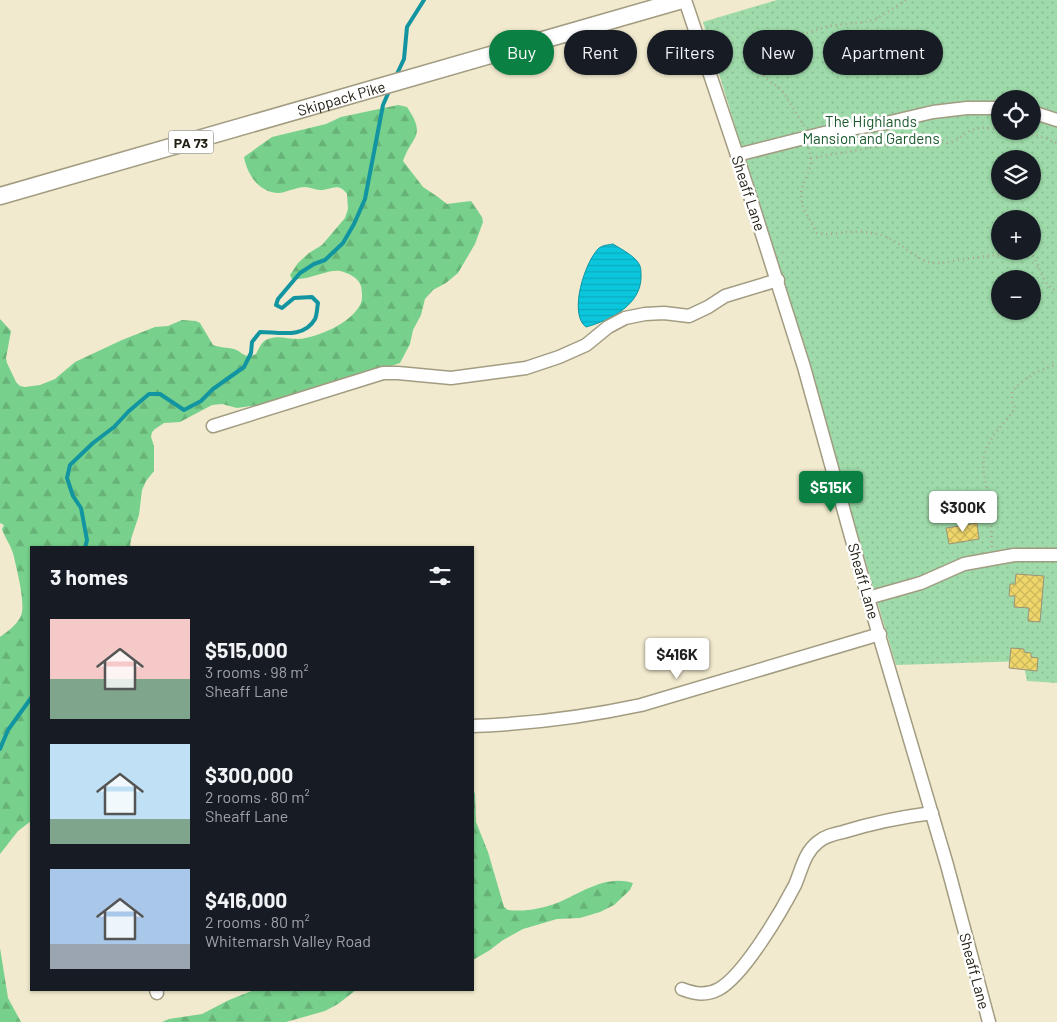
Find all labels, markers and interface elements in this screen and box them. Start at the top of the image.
chip: Buy [489,30,554,75]
chip: Rent [564,30,637,75]
chip: Filters [647,30,733,75]
chip: New [743,30,813,75]
chip: Apartment [823,30,943,75]
street label: Skippack Pike [295,77,387,119]
map controls [991,90,1041,320]
button: locate [991,90,1041,140]
park label: The Highlands Mansion and Gardens [802,112,940,147]
road number: PA 73 [168,130,214,154]
button: layers [991,150,1041,200]
street label: Sheaff Lane [728,153,770,233]
button: + [991,210,1041,260]
button: − [991,270,1041,320]
pin: $515K [796,470,866,513]
text: $515K [810,477,852,496]
pin: $300K [928,490,998,533]
text: $300K [940,497,986,516]
street label: Sheaff Lane [845,541,883,621]
icon: filters [426,562,454,590]
text: 3 homes [50,564,128,589]
text: $515,000 [205,637,288,662]
pin: $416K [642,638,712,680]
icon: home [90,639,150,699]
text: $416K [656,644,698,663]
text: 3 rooms · 98 m² [205,662,309,681]
text: Sheaff Lane [205,681,288,700]
text: $300,000 [205,762,293,787]
icon: home [90,764,150,824]
text: 2 rooms · 80 m² [205,787,310,806]
text: Sheaff Lane [205,806,288,825]
text: $416,000 [205,887,287,912]
icon: home [90,889,150,949]
text: 2 rooms · 80 m² [205,912,310,931]
text: Whitemarsh Valley Road [205,931,371,950]
street label: Sheaff Lane [956,931,994,1011]

